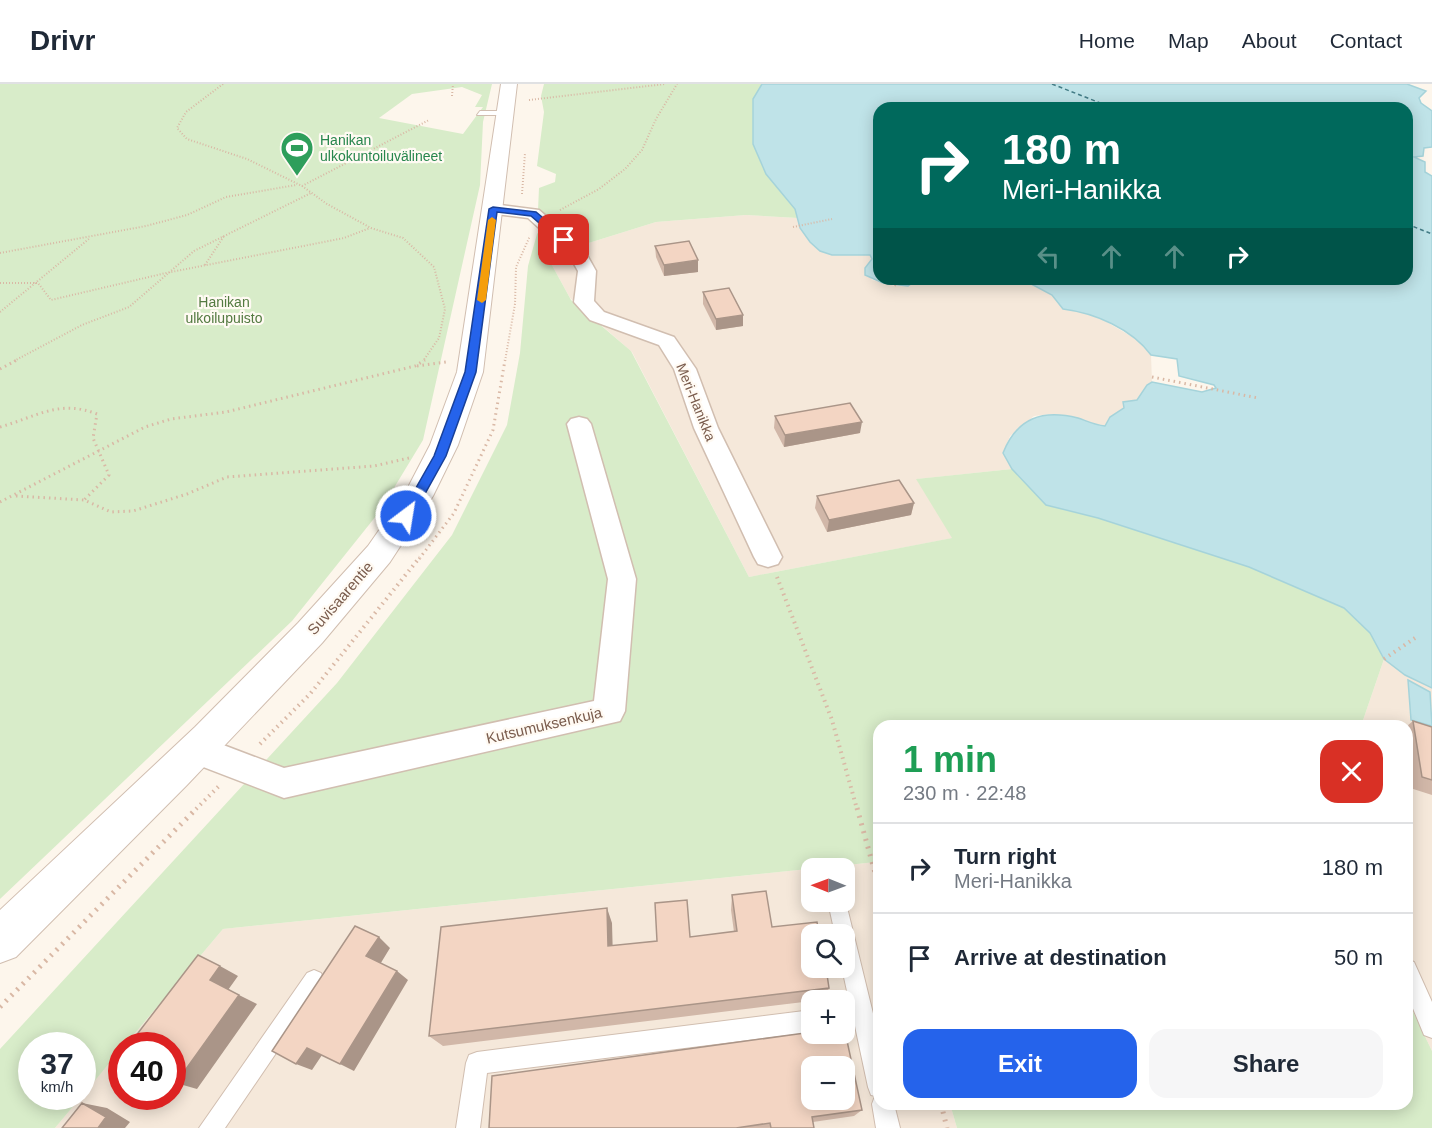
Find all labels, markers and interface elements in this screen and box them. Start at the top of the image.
text: Drivr [30,25,95,56]
text: Home [1079,29,1135,52]
text: Map [1168,29,1209,52]
text: About [1242,29,1297,52]
text: Contact [1330,29,1402,52]
icon: right [903,126,981,204]
text: 180 m [1002,126,1121,173]
sports icon: Hanikan ulkokuntoiluvälineet [279,130,315,177]
place label: Hanikan ulkokuntoiluvälineet [320,132,442,164]
text: Meri-Hanikka [1002,175,1161,205]
pin [538,214,589,265]
icon: arrive [547,223,580,256]
icon: left [1032,240,1065,273]
icon: ahead [1095,240,1128,273]
icon: ahead [1158,240,1191,273]
icon: right [1221,240,1254,273]
park label: Hanikan ulkoilupuisto [185,294,263,326]
street label: Meri-Hanikka [673,361,719,443]
position arrow [374,484,438,548]
street label: Suvisaarentie [304,558,376,638]
street label: Kutsumuksenkuja [484,703,604,747]
text: 1 min [903,739,997,780]
button: close [1320,740,1383,803]
text: 230 m · 22:48 [903,782,1026,804]
text: Turn right [954,844,1056,869]
icon: right [903,852,936,885]
text: 180 m [1322,855,1383,880]
north arrow [801,858,855,912]
map controls [801,858,855,1110]
text: Meri-Hanikka [954,870,1072,892]
button: search [801,924,855,978]
icon: arrive [903,942,936,975]
text: Arrive at destination [954,945,1167,970]
text: 50 m [1334,945,1383,970]
button: + [801,990,855,1044]
button: Exit [903,1029,1137,1098]
button: Share [1149,1029,1383,1098]
speed limit sign: 40 [108,1032,186,1110]
text: 37 [40,1047,74,1080]
button: − [801,1056,855,1110]
text: km/h [41,1078,73,1095]

